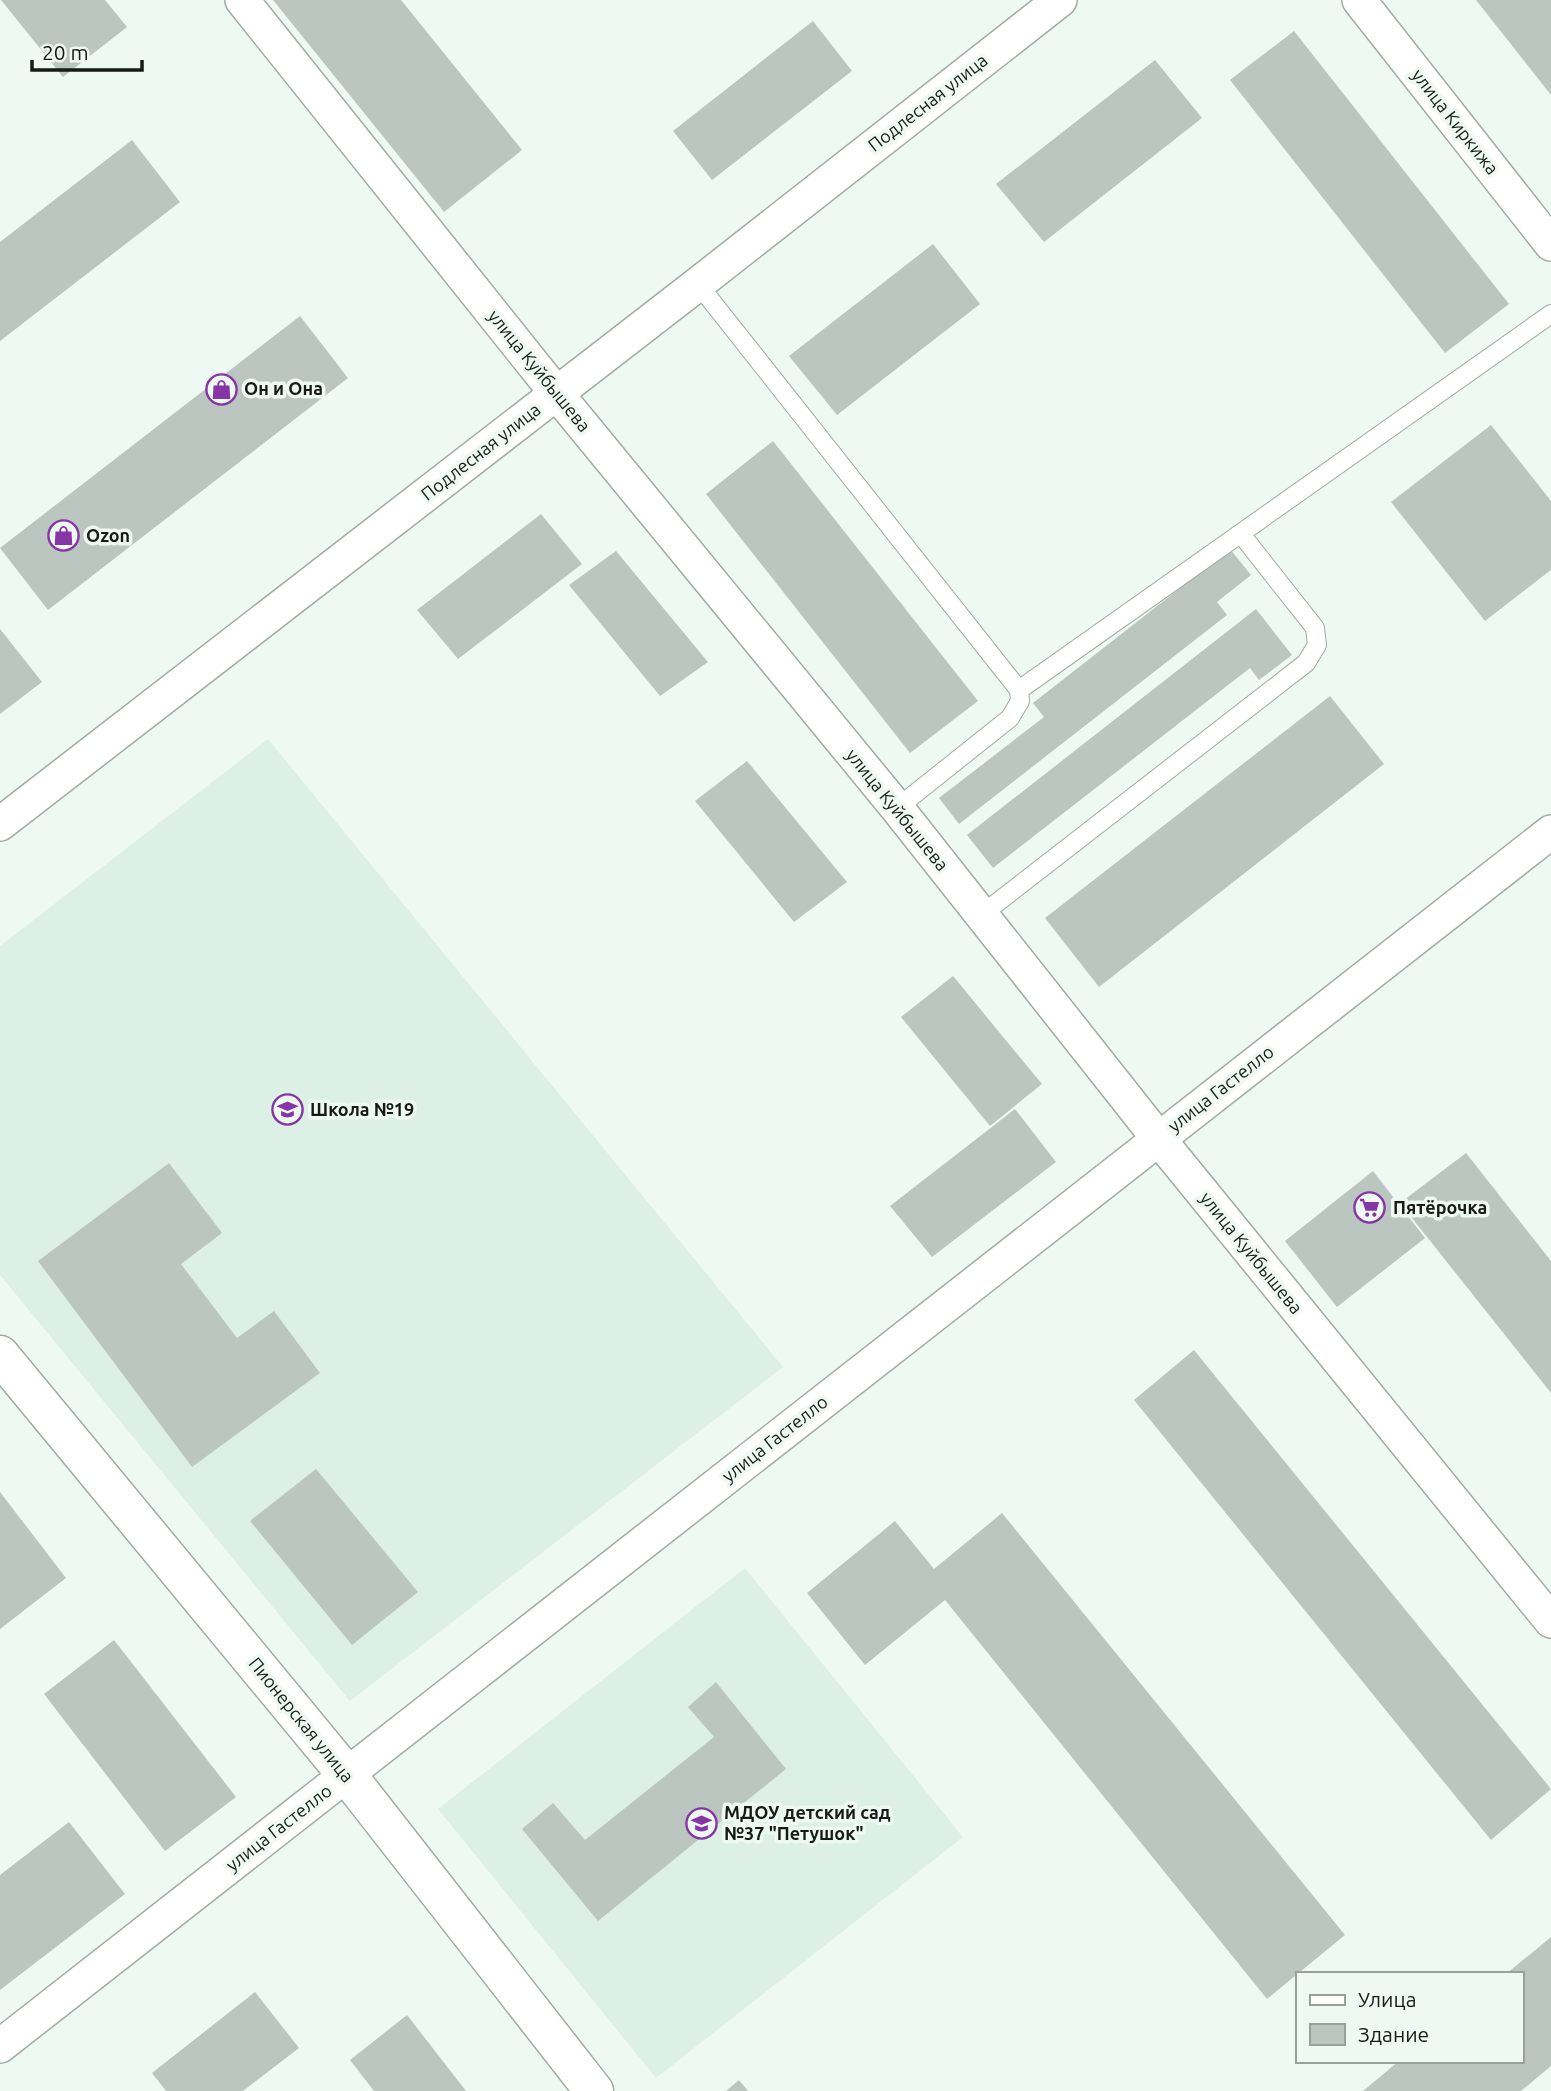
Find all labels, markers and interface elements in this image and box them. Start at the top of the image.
scale bar [32,28,142,72]
text: 20 m [42,40,89,64]
street label: Подлесная улица [864,50,991,155]
street label: улица Киркижа [1408,65,1503,178]
street label: улица Куйбышева [485,306,595,435]
shop icon: Он и Она [204,372,238,406]
place label: Он и Она [244,378,323,398]
street label: Подлесная улица [417,399,544,504]
shop icon: Ozon [46,519,80,553]
place label: Ozon [86,525,130,545]
street label: улица Куйбышева [843,745,953,874]
street label: улица Гастелло [1164,1041,1277,1136]
school or university icon: Школа №19 [270,1093,304,1127]
place label: Школа №19 [310,1099,414,1119]
street label: улица Куйбышева [1197,1188,1307,1317]
supermarket icon: Пятёрочка [1353,1191,1387,1225]
place label: Пятёрочка [1393,1197,1487,1217]
street label: улица Гастелло [718,1391,831,1486]
street label: Пионерская улица [245,1653,358,1786]
street label: улица Гастелло [222,1780,335,1875]
place label: МДОУ детский сад №37 "Петушок" [724,1802,891,1843]
school or university icon: МДОУ детский сад №37 "Петушок" [684,1806,718,1840]
legend [1296,1972,1523,2063]
text: Улица [1358,1987,1416,2011]
text: Здание [1358,2022,1429,2046]

